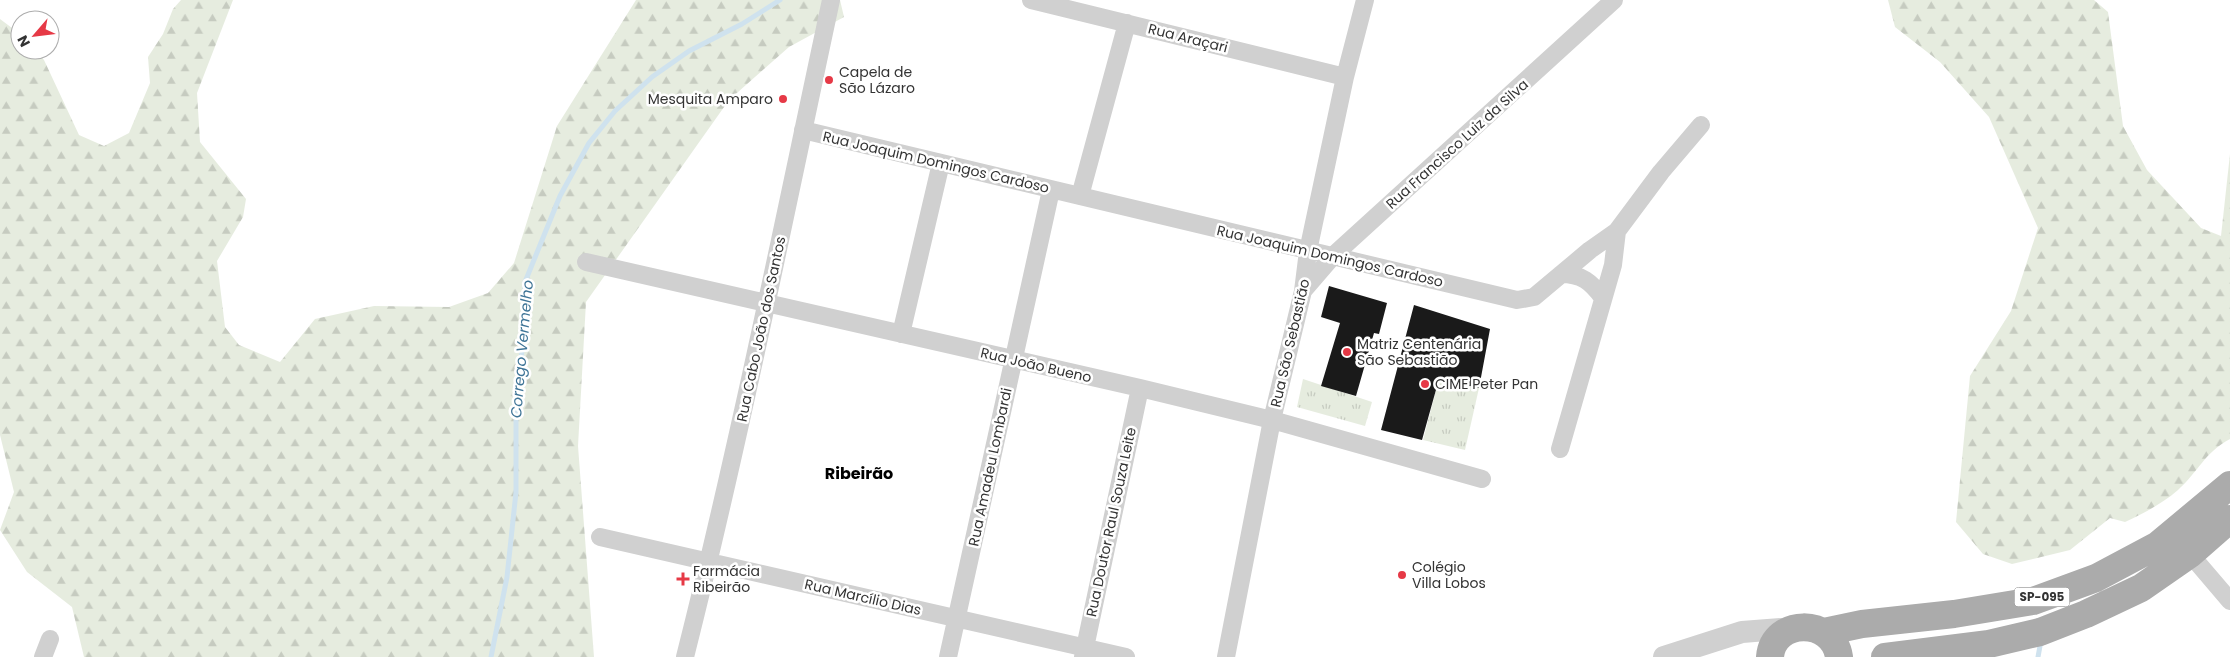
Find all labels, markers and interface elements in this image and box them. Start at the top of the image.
north arrow [10,10,60,60]
street label: Rua Araçari [1146,18,1230,58]
text: N [12,32,35,50]
place label: Capela de São Lázaro [839,62,915,98]
marker: Capela de São Lázaro [823,74,835,86]
street label: Rua Francisco Luiz da Silva [1381,75,1533,213]
place label: Mesquita Amparo [648,89,773,109]
marker: Mesquita Amparo [777,93,789,105]
street label: Rua Joaquim Domingos Cardoso [821,126,1051,198]
street label: Rua Joaquim Domingos Cardoso [1215,220,1445,292]
street label: Rua Cabo João dos Santos [732,234,790,424]
street label: Rua São Sebastião [1266,277,1315,409]
water label: Corrego Vermelho [505,279,538,419]
place label: Matriz Centenária São Sebastião [1357,334,1481,370]
street label: Rua João Bueno [979,343,1094,388]
marker: Matriz Centenária São Sebastião [1341,346,1353,358]
place label: CIME Peter Pan [1435,374,1538,394]
marker: CIME Peter Pan [1419,378,1431,390]
street label: Rua Amadeu Lombardi [963,386,1017,548]
street label: Rua Doutor Raul Souza Leite [1081,425,1141,619]
district label: Ribeirão [825,462,893,485]
place label: Colégio Villa Lobos [1412,557,1486,593]
place label: Farmácia Ribeirão [693,561,760,597]
marker: Colégio Villa Lobos [1396,569,1408,581]
marker: Farmácia Ribeirão [677,573,689,585]
street label: Rua Marcílio Dias [803,574,923,620]
road number: SP-095 [2014,588,2070,606]

